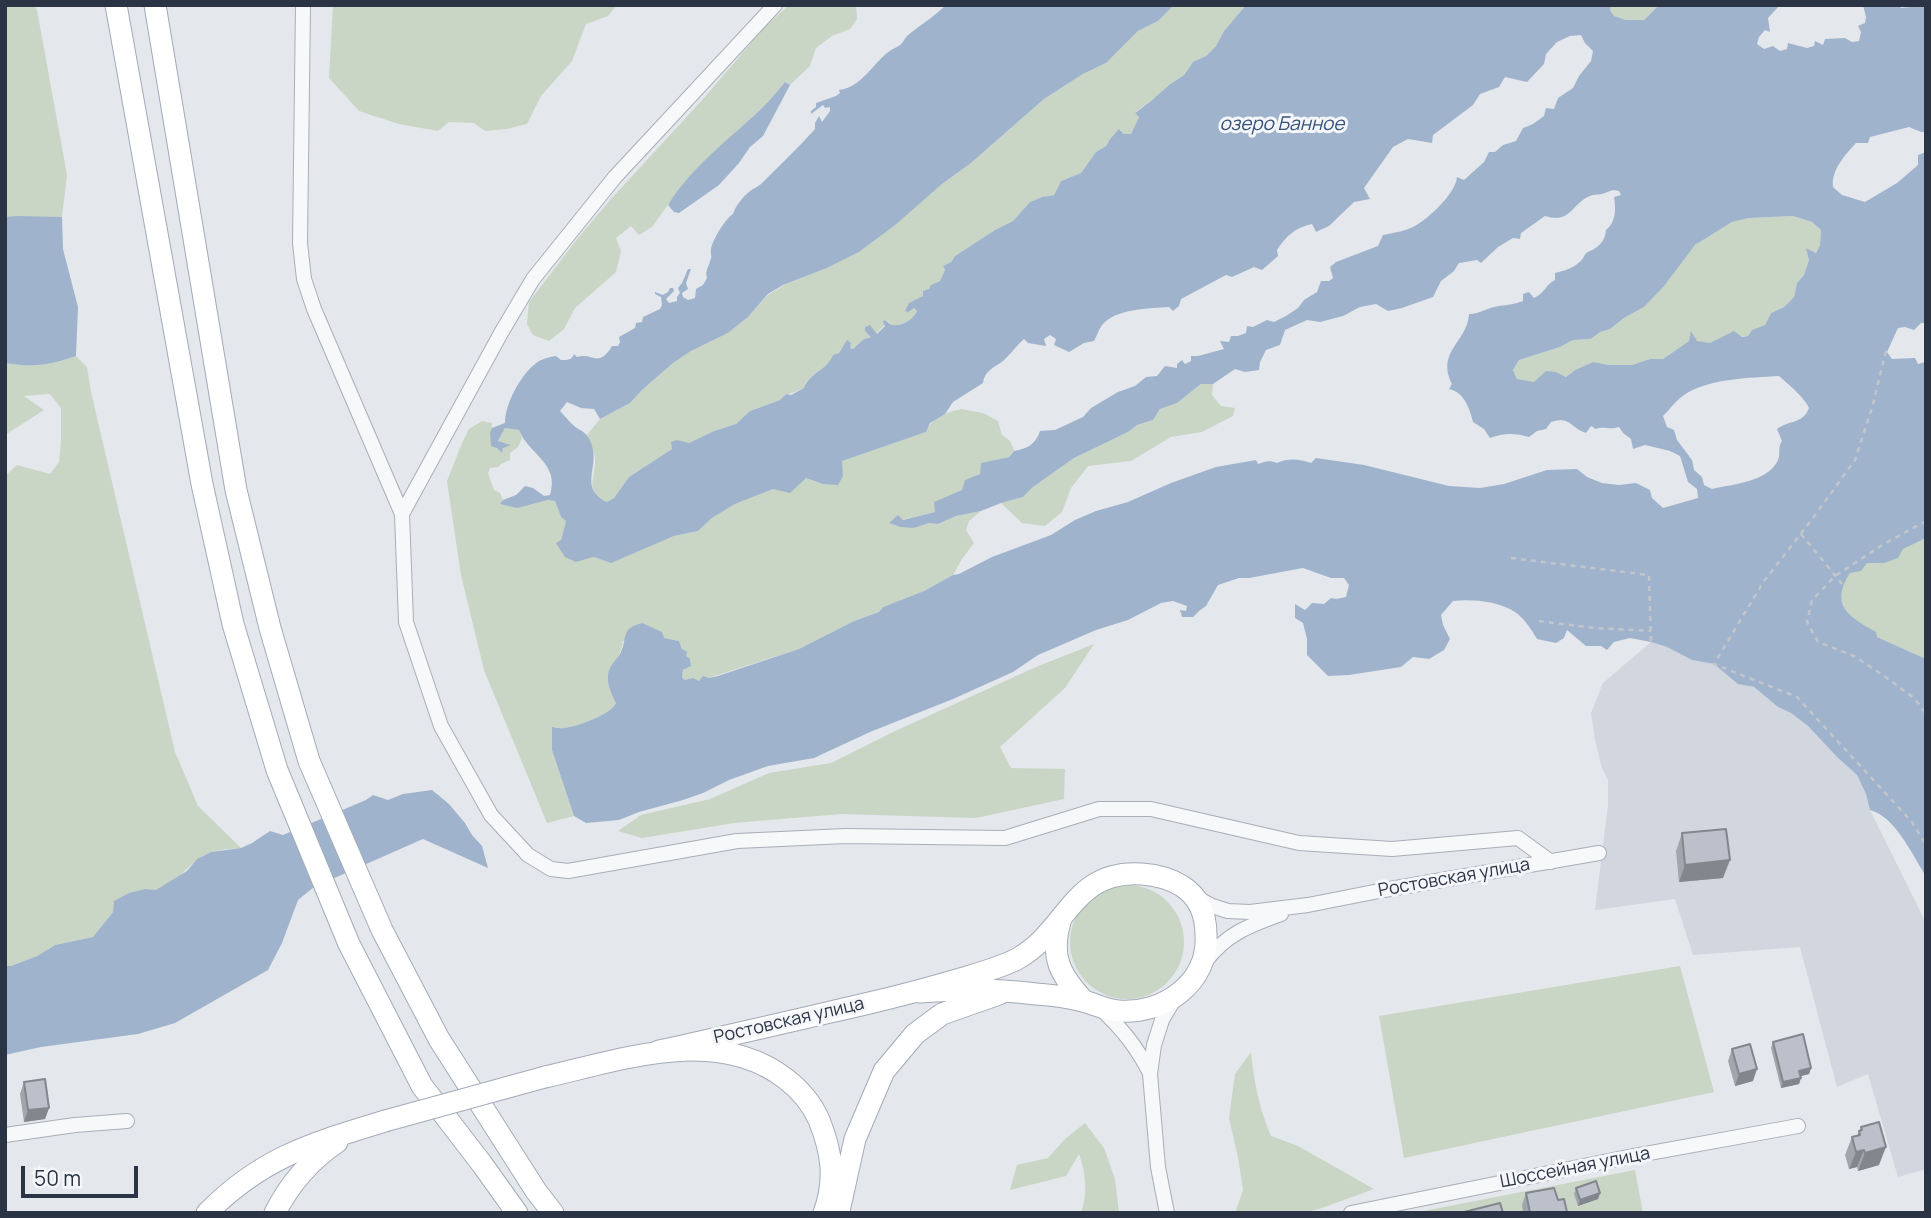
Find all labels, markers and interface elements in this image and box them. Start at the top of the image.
water label: озеро Банное [1220,114,1344,136]
street label: Ростовская улица [1376,854,1532,902]
street label: Ростовская улица [712,993,866,1049]
street label: Шоссейная улица [1498,1143,1652,1193]
scale bar [24,1152,142,1196]
text: 50 m [34,1164,81,1192]

